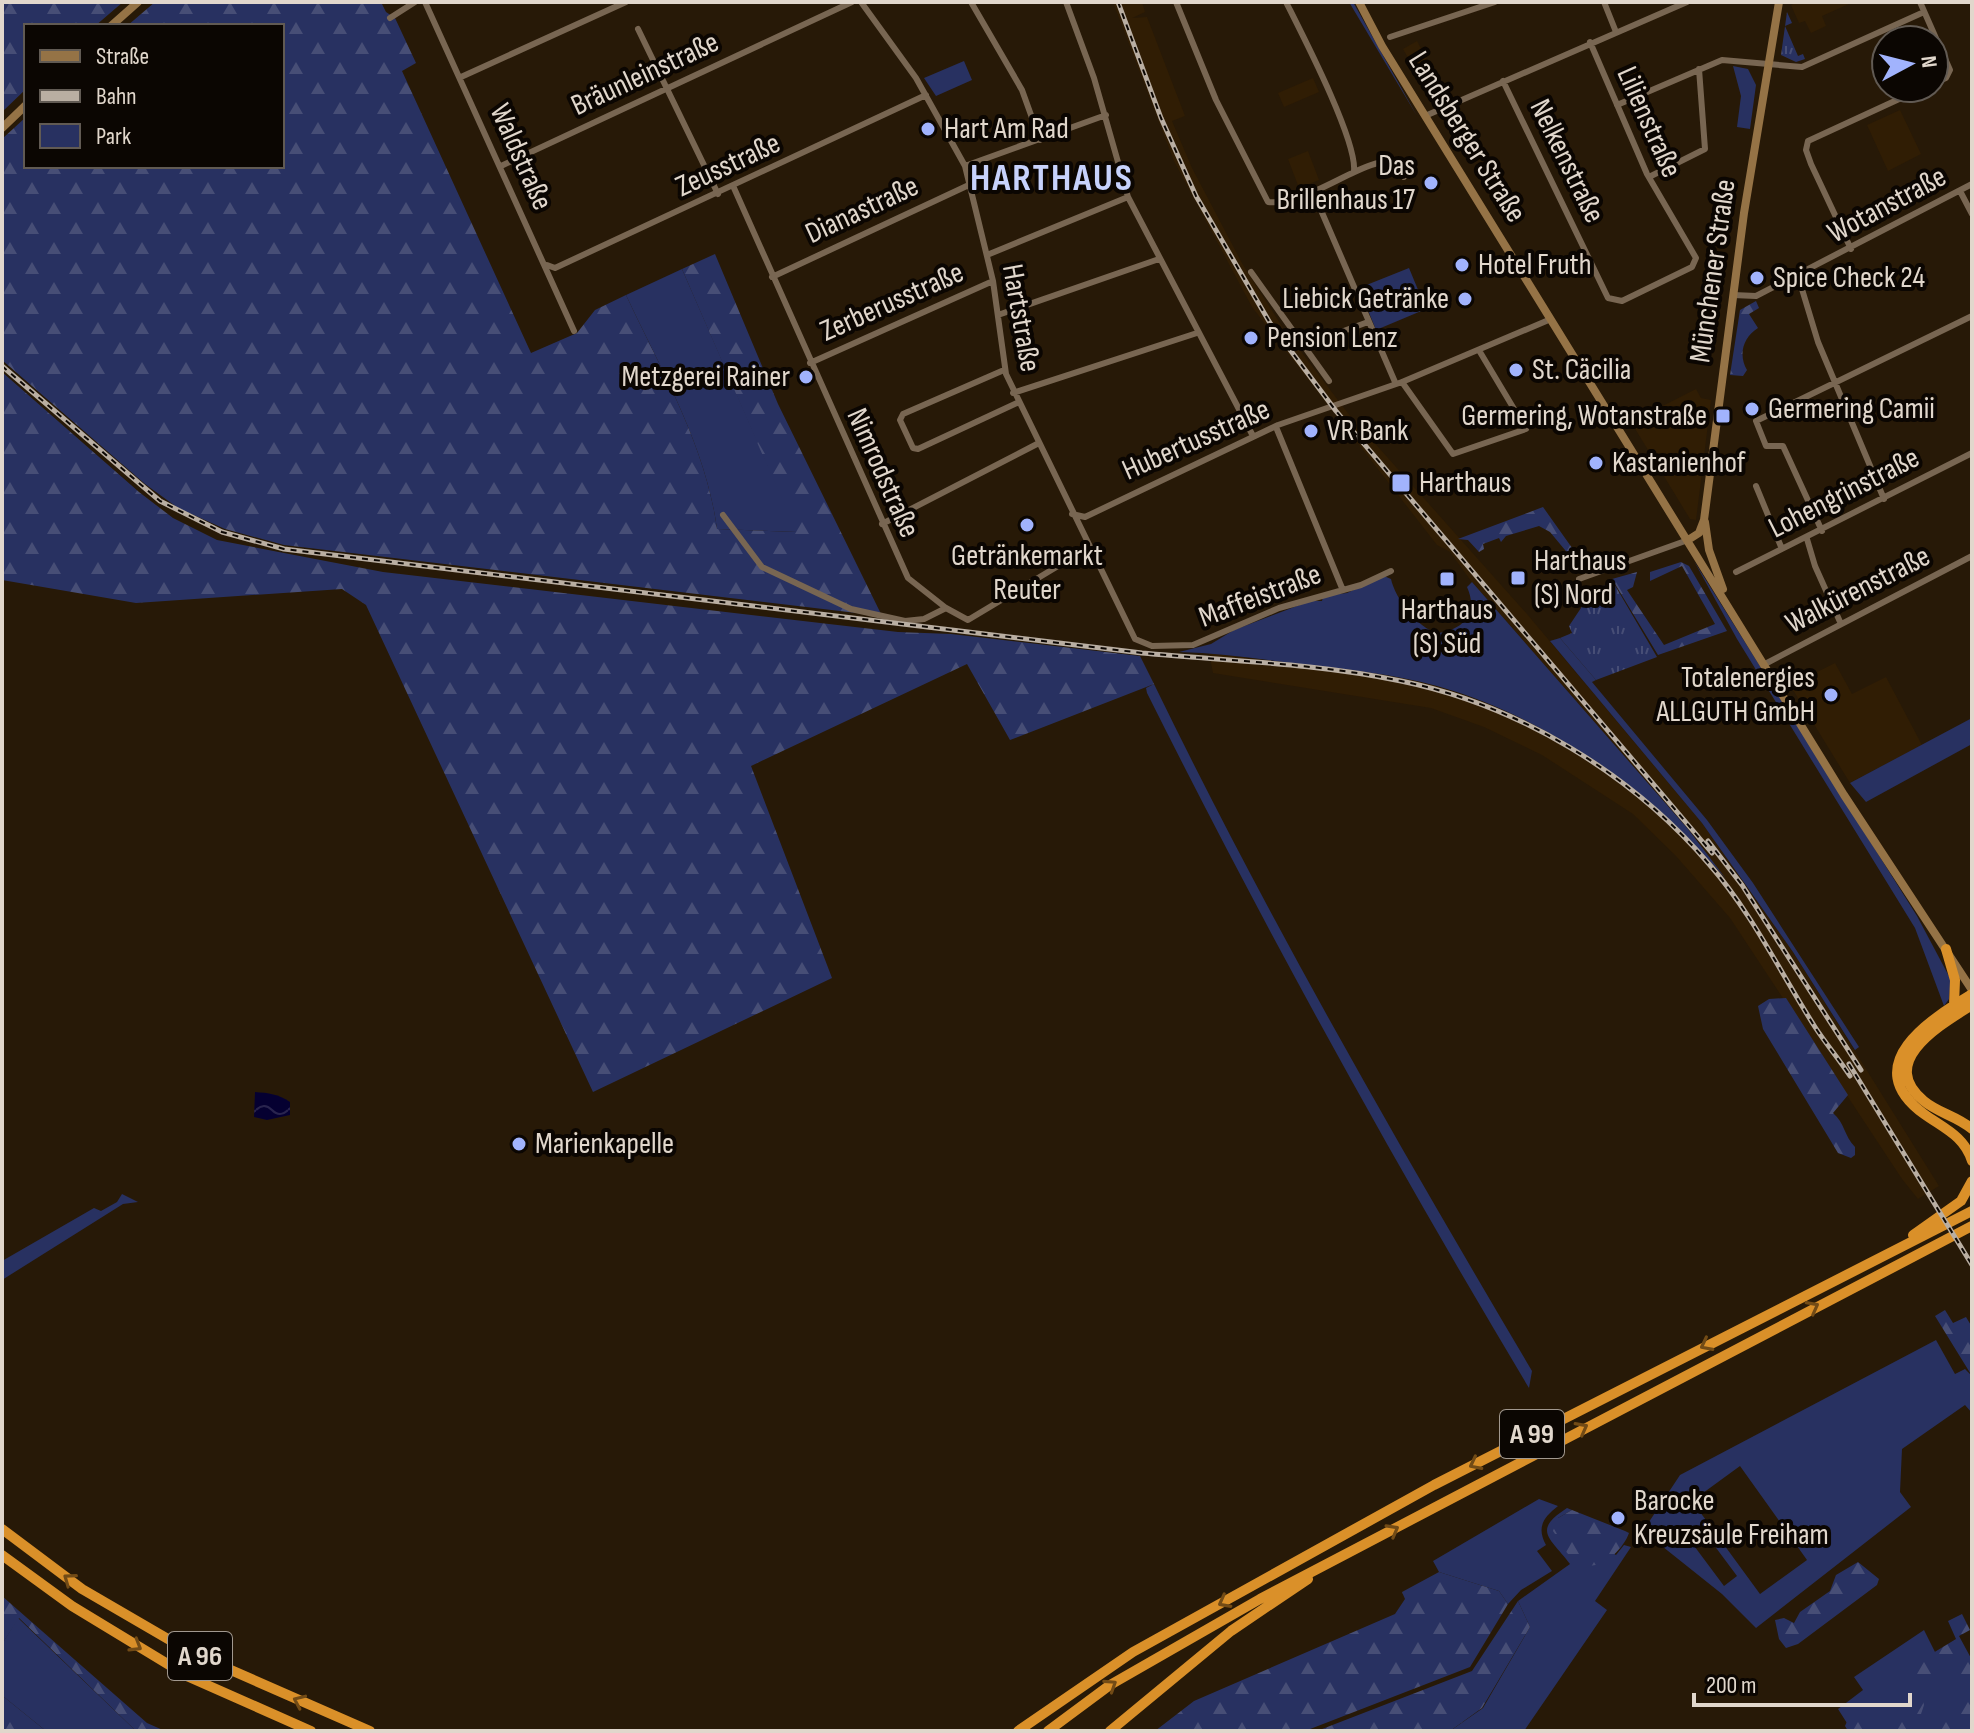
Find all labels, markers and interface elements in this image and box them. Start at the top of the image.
legend [24,24,284,168]
street label: Bräunleinstraße [565,24,725,124]
north arrow [1870,24,1950,104]
text: Straße [96,42,149,71]
street label: Landsberger Straße [1400,45,1534,229]
text: N [1914,54,1942,69]
street label: Lilienstraße [1609,61,1689,183]
text: Bahn [96,82,137,111]
street label: Nelkenstraße [1522,93,1612,229]
street label: Waldstraße [482,98,560,216]
place label: Hart Am Rad [944,111,1069,147]
marker: Hart Am Rad [919,120,937,138]
text: Park [96,122,131,151]
street label: Zeusstraße [670,125,786,205]
place label: Das Brillenhaus 17 [1276,148,1415,218]
district label: HARTHAUS [970,156,1134,201]
street label: Wotanstraße [1822,159,1952,251]
street label: Dianastraße [800,168,924,252]
marker: Das Brillenhaus 17 [1422,174,1440,192]
street label: Münchener Straße [1682,177,1744,365]
place label: Hotel Fruth [1478,247,1592,283]
street label: Zerberusstraße [815,254,969,350]
marker: Hotel Fruth [1453,256,1471,274]
place label: Spice Check 24 [1773,260,1925,296]
street label: Hartstraße [994,261,1048,375]
marker: Spice Check 24 [1748,269,1766,287]
place label: Liebick Getränke [1282,281,1449,317]
marker: Liebick Getränke [1456,290,1474,308]
place label: Pension Lenz [1267,320,1398,356]
marker: Pension Lenz [1242,329,1260,347]
place label: St. Cäcilia [1532,352,1631,388]
place label: Metzgerei Rainer [622,359,790,395]
marker: St. Cäcilia [1507,361,1525,379]
marker: Metzgerei Rainer [797,368,815,386]
street label: Hubertusstraße [1117,391,1275,489]
place label: Germering Camii [1768,391,1935,427]
place label: Germering, Wotanstraße [1461,398,1707,434]
marker: Germering Camii [1743,400,1761,418]
street label: Nimrodstraße [839,403,927,543]
marker: Germering, Wotanstraße [1714,407,1732,425]
place label: VR Bank [1327,413,1409,449]
marker: VR Bank [1302,422,1320,440]
street label: Lohengrinstraße [1763,440,1925,546]
place label: Kastanienhof [1612,445,1746,481]
marker: Kastanienhof [1587,454,1605,472]
place label: Harthaus [1419,465,1512,501]
marker: Harthaus [1390,472,1412,494]
marker: Getränkemarkt Reuter [1018,516,1036,534]
place label: Getränkemarkt Reuter [951,538,1103,608]
street label: Walkürenstraße [1780,538,1936,642]
place label: Harthaus (S) Nord [1534,543,1627,613]
street label: Maffeistraße [1194,556,1326,636]
marker: Harthaus (S) Nord [1509,569,1527,587]
marker: Harthaus (S) Süd [1438,570,1456,588]
place label: Harthaus (S) Süd [1401,592,1493,662]
place label: Totalenergies ALLGUTH GmbH [1655,660,1815,730]
marker: Totalenergies ALLGUTH GmbH [1822,686,1840,704]
place label: Marienkapelle [535,1126,674,1162]
marker: Marienkapelle [510,1135,528,1153]
one-way arrow [1804,1302,1819,1317]
one-way arrow [1699,1335,1714,1351]
road number: A 99 [1500,1410,1564,1458]
one-way arrow [1574,1422,1589,1437]
one-way arrow [1468,1455,1483,1470]
place label: Barocke Kreuzsäule Freiham [1634,1483,1829,1553]
marker: Barocke Kreuzsäule Freiham [1609,1509,1627,1527]
one-way arrow [1384,1524,1399,1540]
one-way arrow [64,1575,78,1589]
one-way arrow [1218,1592,1233,1607]
road number: A 96 [168,1632,232,1680]
one-way arrow [127,1636,142,1652]
scale bar [1694,1657,1910,1707]
text: 200 m [1706,1671,1757,1700]
one-way arrow [1102,1679,1117,1694]
one-way arrow [292,1694,307,1710]

